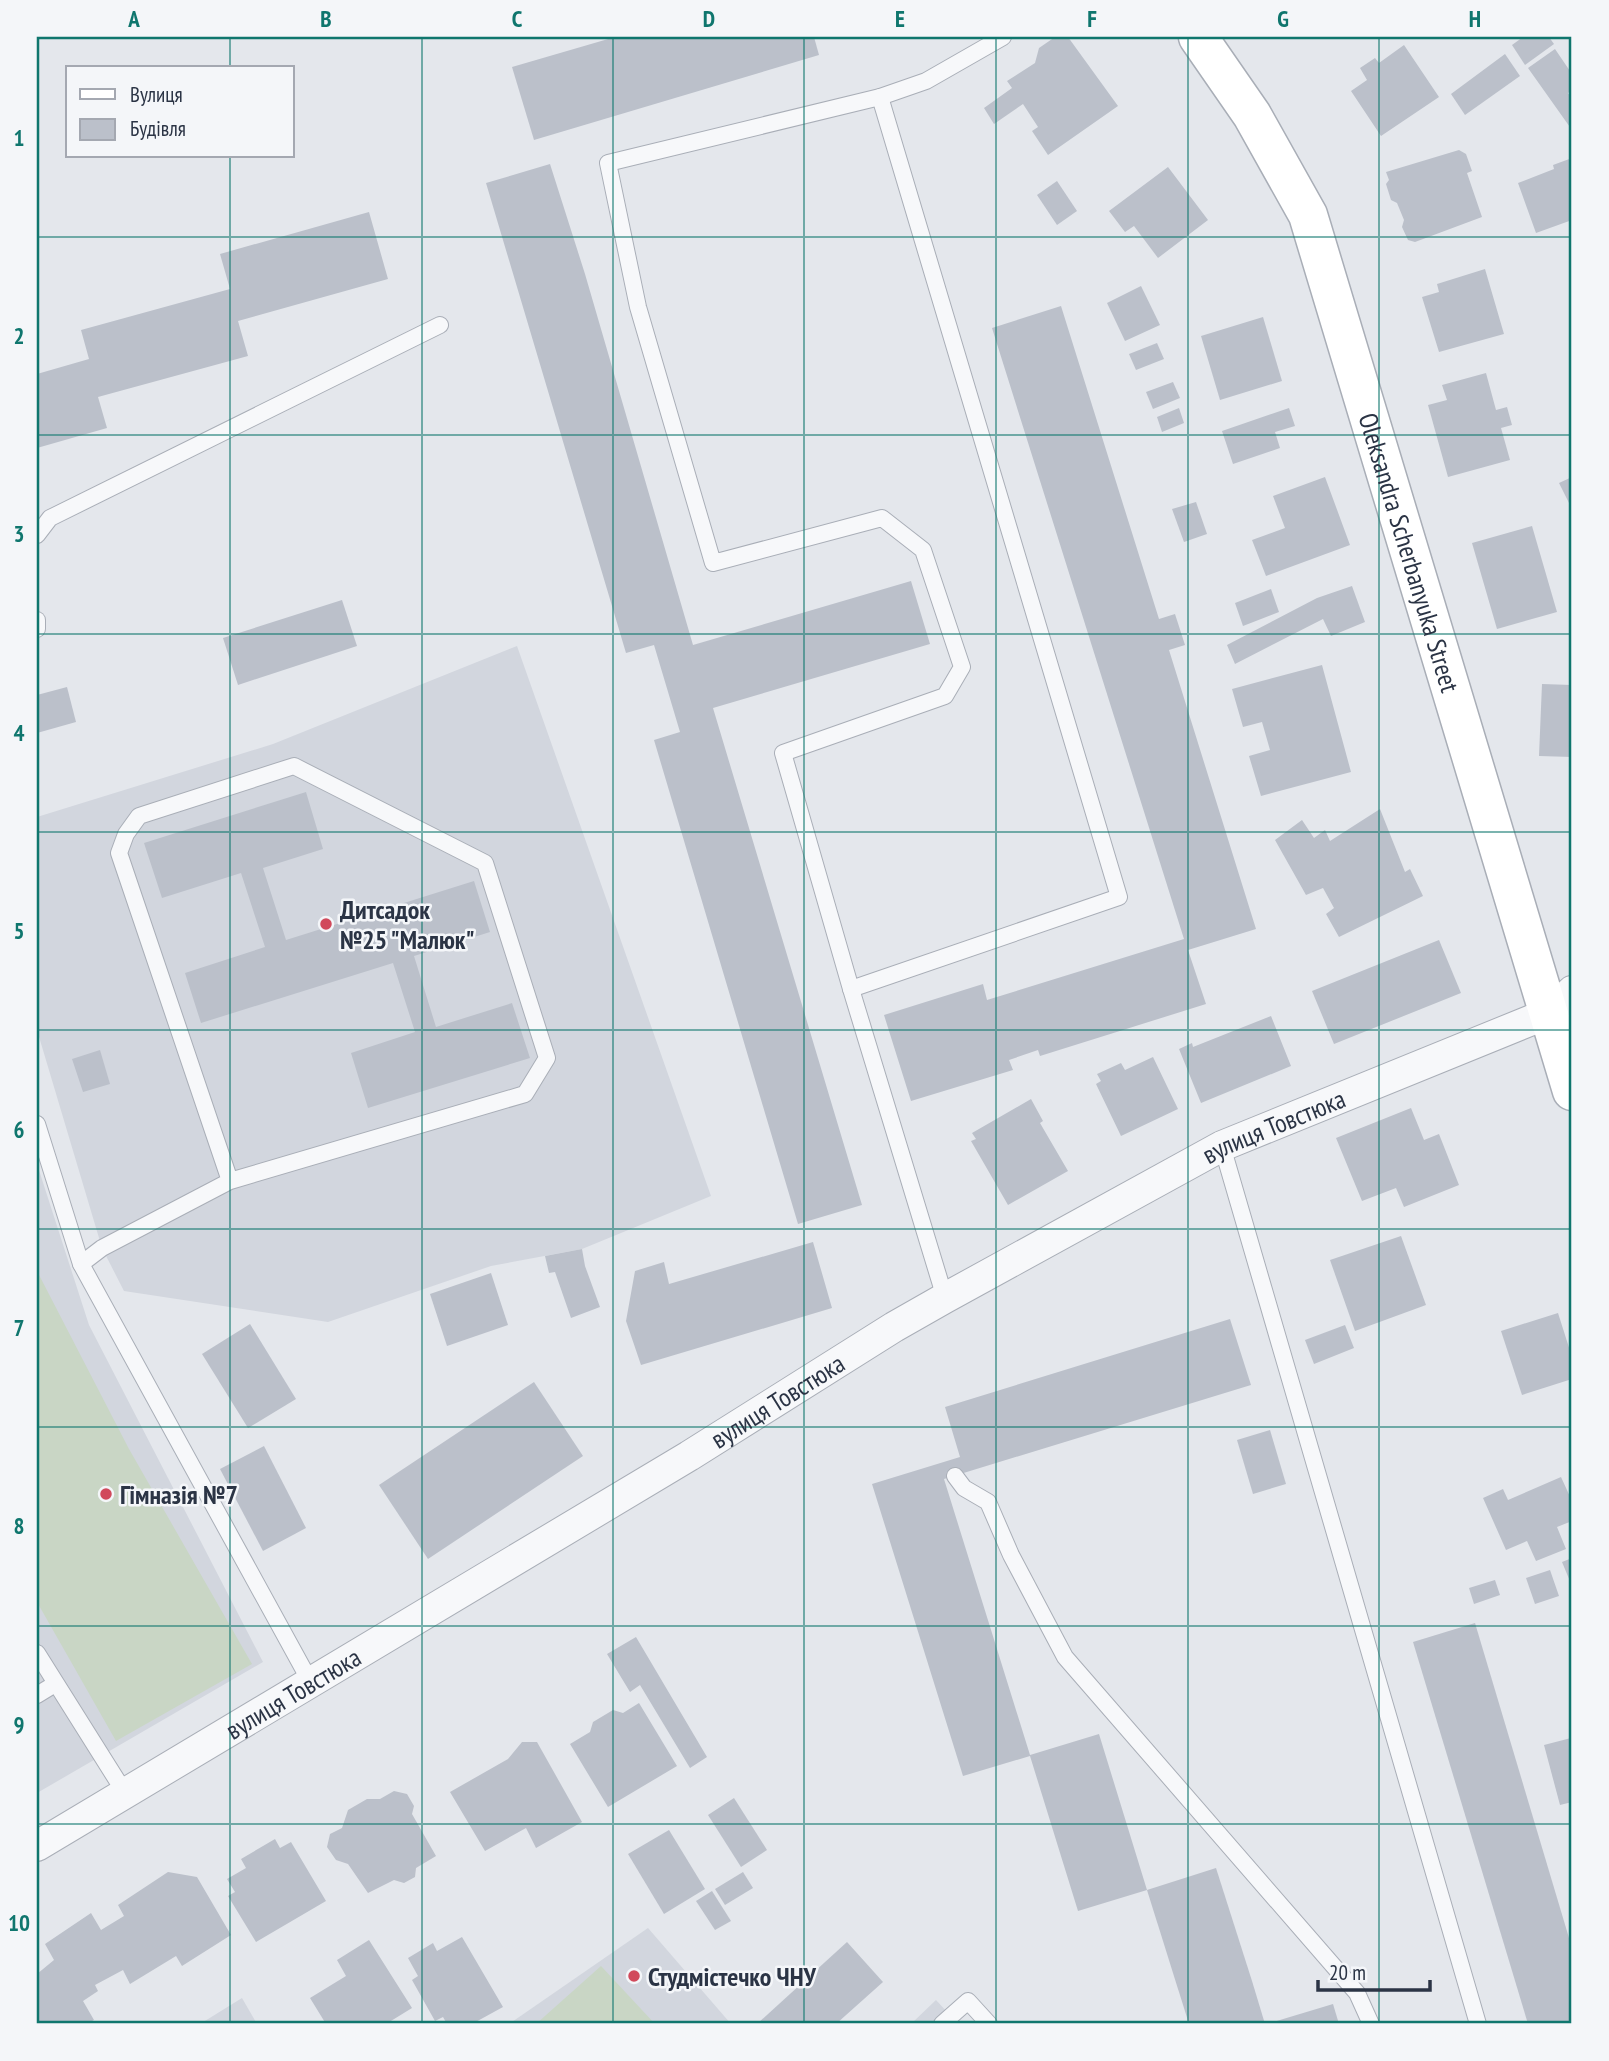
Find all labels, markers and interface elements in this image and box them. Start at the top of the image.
text: A [127,4,140,33]
text: B [320,4,332,33]
text: C [512,4,523,33]
text: D [703,4,715,33]
text: E [895,4,905,33]
text: F [1087,4,1097,33]
text: G [1277,4,1289,33]
text: H [1469,4,1481,33]
legend [66,66,294,158]
text: Вулиця [130,81,183,108]
text: Будівля [130,115,186,142]
text: 1 [14,123,25,152]
text: 2 [14,321,25,350]
street label: Oleksandra Scherbanyuka Street [1352,409,1467,696]
text: 3 [14,519,25,548]
text: 4 [14,718,25,747]
place label: Дитсадок №25 "Малюк" [340,893,475,956]
text: 5 [14,916,25,945]
marker: Дитсадок №25 "Малюк" [318,916,334,932]
street label: вулиця Товстюка [1196,1081,1350,1170]
text: 6 [14,1115,25,1144]
text: 7 [14,1313,25,1342]
street label: вулиця Товстюка [704,1346,850,1455]
place label: Гімназія №7 [120,1478,238,1511]
marker: Гімназія №7 [98,1486,114,1502]
text: 8 [14,1511,25,1540]
street label: вулиця Товстюка [219,1640,366,1746]
text: 9 [14,1710,25,1739]
text: 10 [8,1908,30,1937]
scale bar [1318,1949,1430,1993]
text: 20 m [1329,1959,1366,1986]
place label: Студмістечко ЧНУ [648,1960,817,1993]
marker: Студмістечко ЧНУ [626,1968,642,1984]

